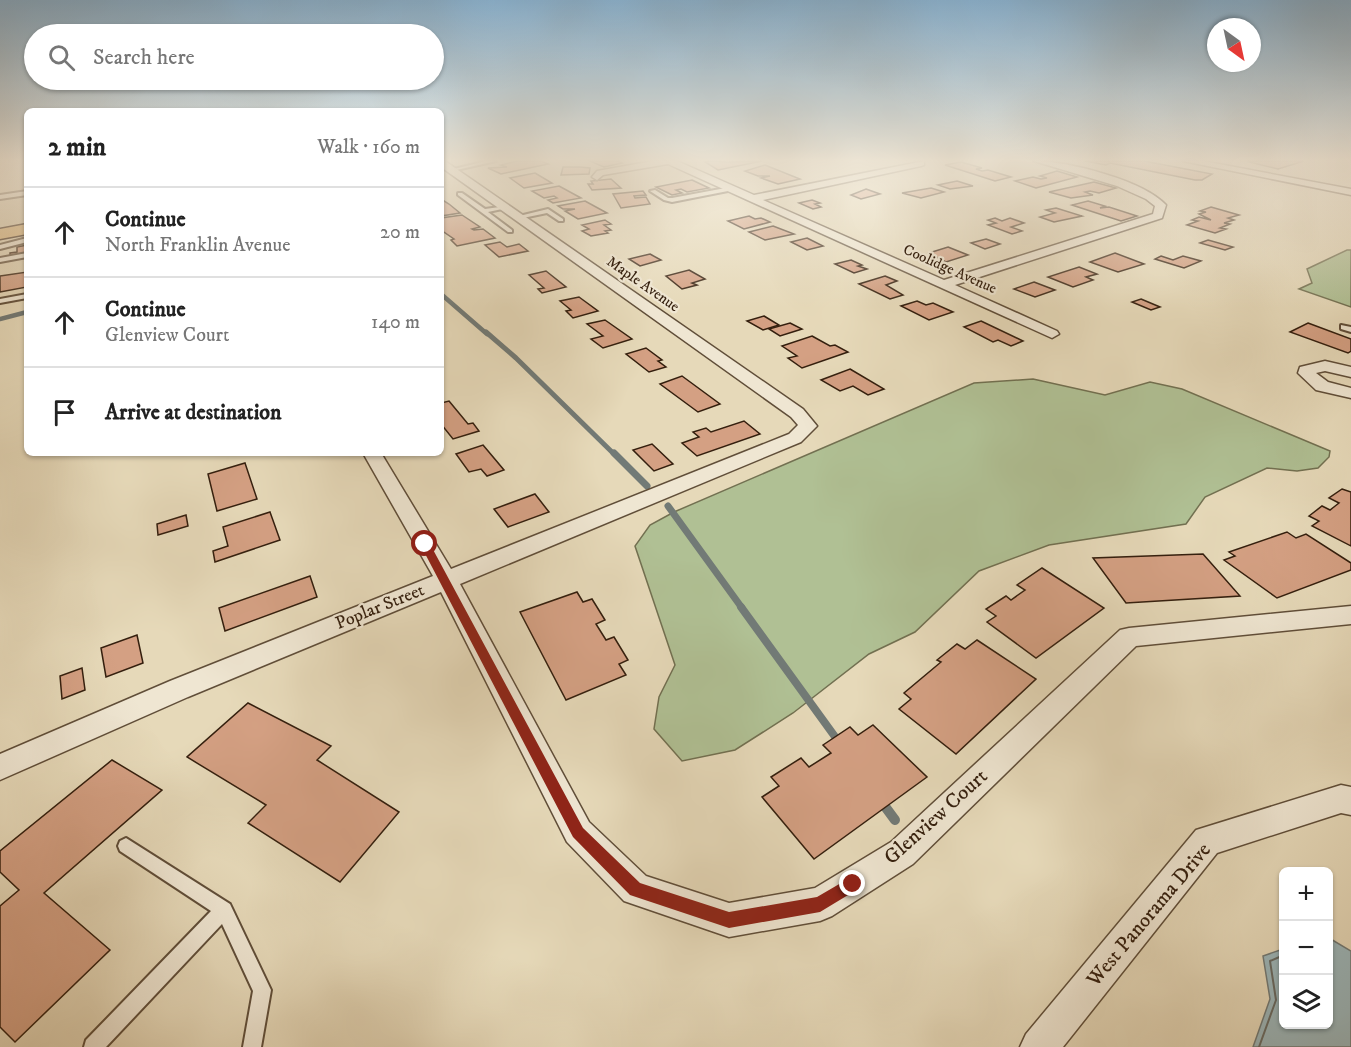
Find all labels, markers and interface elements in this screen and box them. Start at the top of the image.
north arrow [1207,18,1261,72]
search box [24,24,444,90]
icon: search [45,41,78,74]
text: Search here [93,44,195,71]
text: 2 min [48,131,106,164]
text: Walk · 160 m [317,135,420,160]
text: Continue [105,206,186,233]
icon: ahead [48,216,81,249]
text: 20 m [380,220,420,245]
text: North Franklin Avenue [105,233,290,258]
street label: Coolidge Avenue [900,240,1000,298]
street label: Maple Avenue [603,252,683,316]
text: Continue [105,296,186,323]
icon: ahead [48,306,81,339]
text: 140 m [371,310,420,335]
text: Glenview Court [105,323,229,348]
icon: arrive [48,396,81,429]
text: Arrive at destination [105,399,282,426]
route start [411,530,437,556]
street label: Poplar Street [332,579,428,635]
street label: Glenview Court [879,763,993,870]
street label: West Panorama Drive [1081,837,1217,993]
map controls [1279,867,1333,1029]
button: + [1279,867,1333,921]
route end [839,870,865,896]
button: − [1279,921,1333,975]
button: layers [1279,975,1333,1029]

